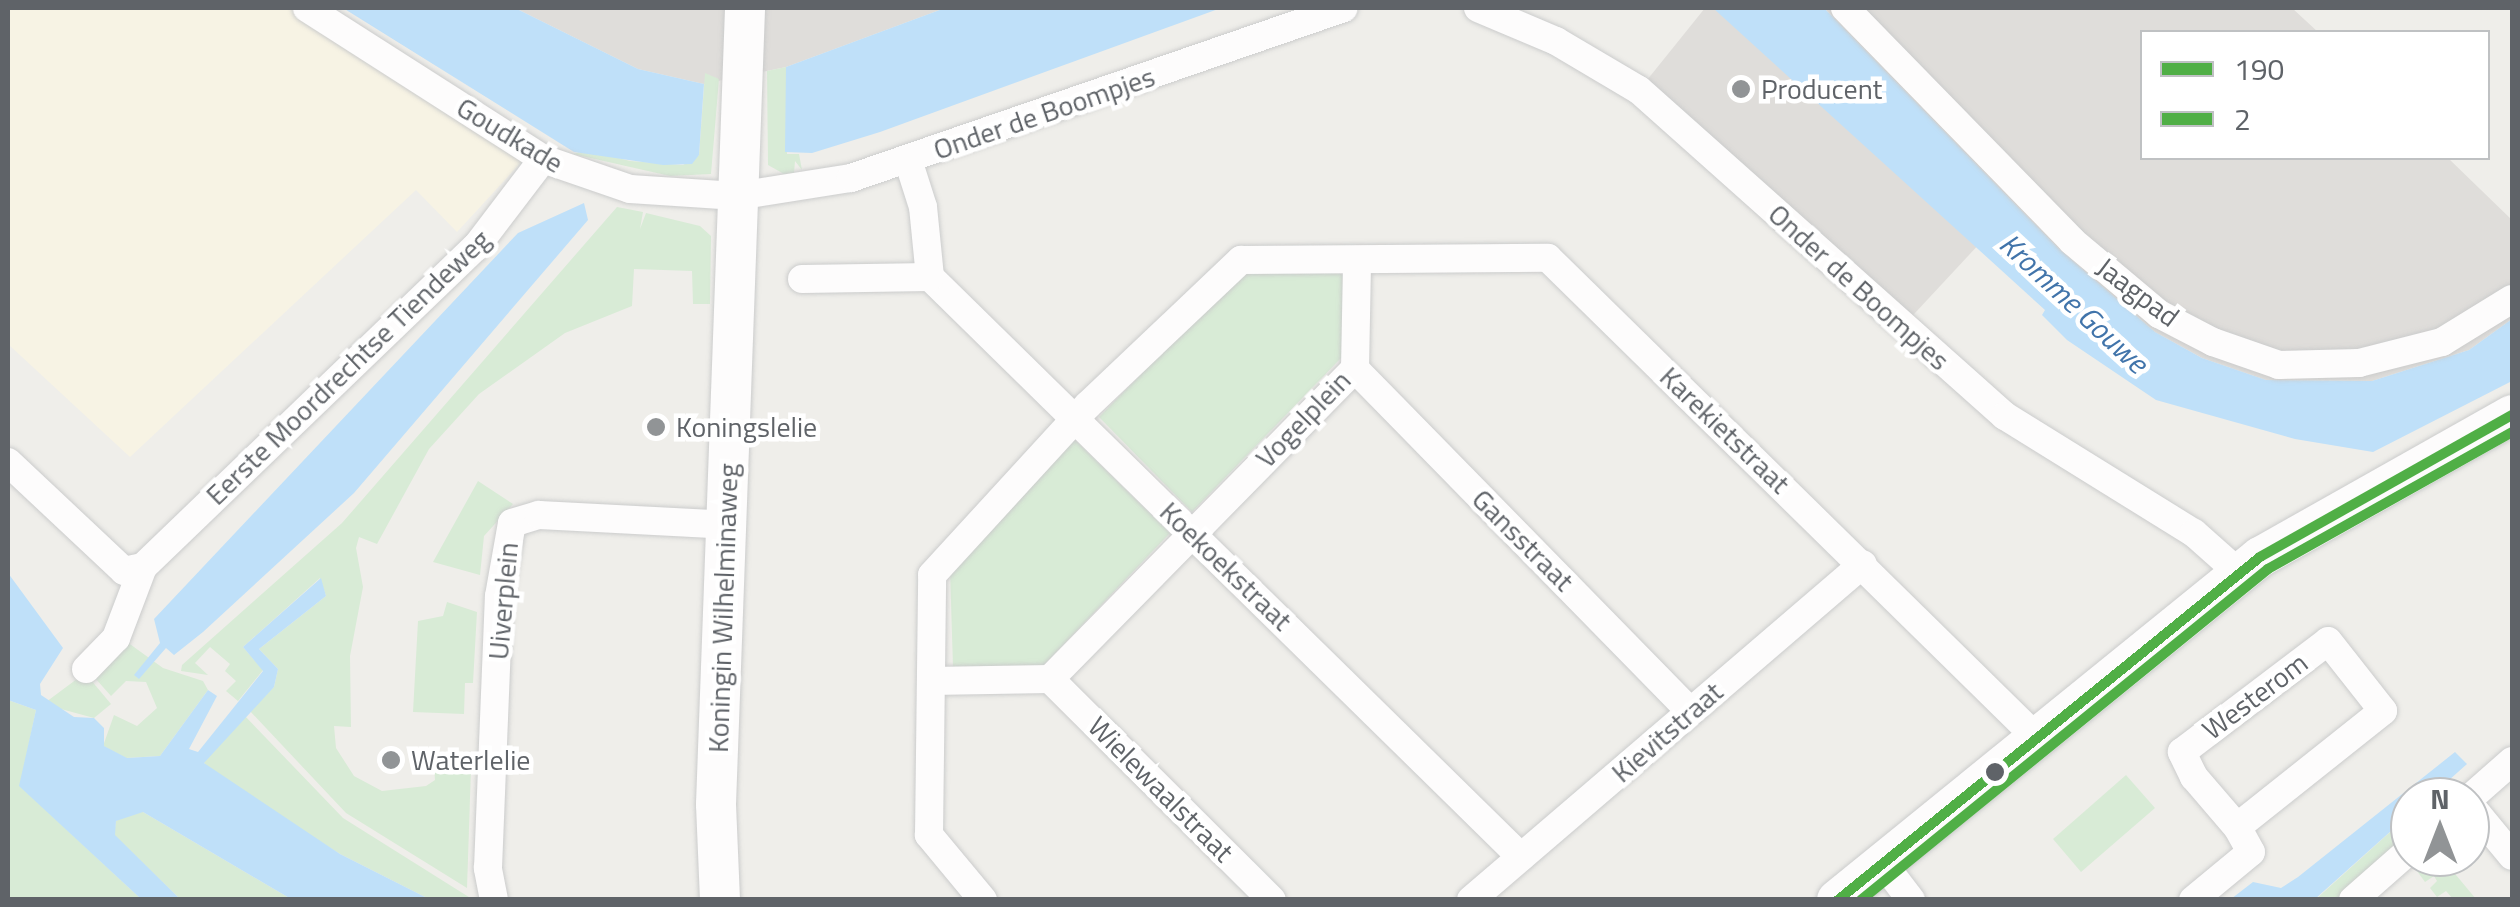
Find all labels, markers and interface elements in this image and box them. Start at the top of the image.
legend [2140,30,2490,160]
text: 190 [2234,46,2284,92]
street label: Onder de Boompjes [929,59,1159,167]
place label: Producent [1761,72,1882,106]
marker: Producent [1730,78,1752,100]
street label: Goudkade [451,90,569,180]
text: 2 [2234,96,2251,142]
street label: Onder de Boompjes [1762,197,1956,377]
street label: Eerste Moordrechtse Tiendeweg [199,222,497,512]
water label: Kromme Gouwe [1993,225,2155,381]
street label: Jaagpad [2090,250,2186,334]
street label: Karekietstraat [1653,360,1797,500]
street label: Vogelplein [1249,364,1357,474]
place label: Koningslelie [676,410,817,444]
marker: Koningslelie [645,416,667,438]
street label: Koningin Wilhelminaweg [701,463,745,753]
street label: Gansstraat [1465,482,1581,598]
street label: Koekoekstraat [1153,495,1299,637]
street label: Uiverplein [481,541,525,661]
street label: Westerom [2196,646,2314,746]
street label: Kievitstraat [1605,675,1729,789]
street label: Wielewaalstraat [1081,709,1241,869]
place label: Waterlelie [411,743,530,777]
marker: Waterlelie [380,749,402,771]
unlabelled marker [1985,762,2005,782]
north arrow [2390,777,2490,877]
text: N [2430,777,2450,820]

